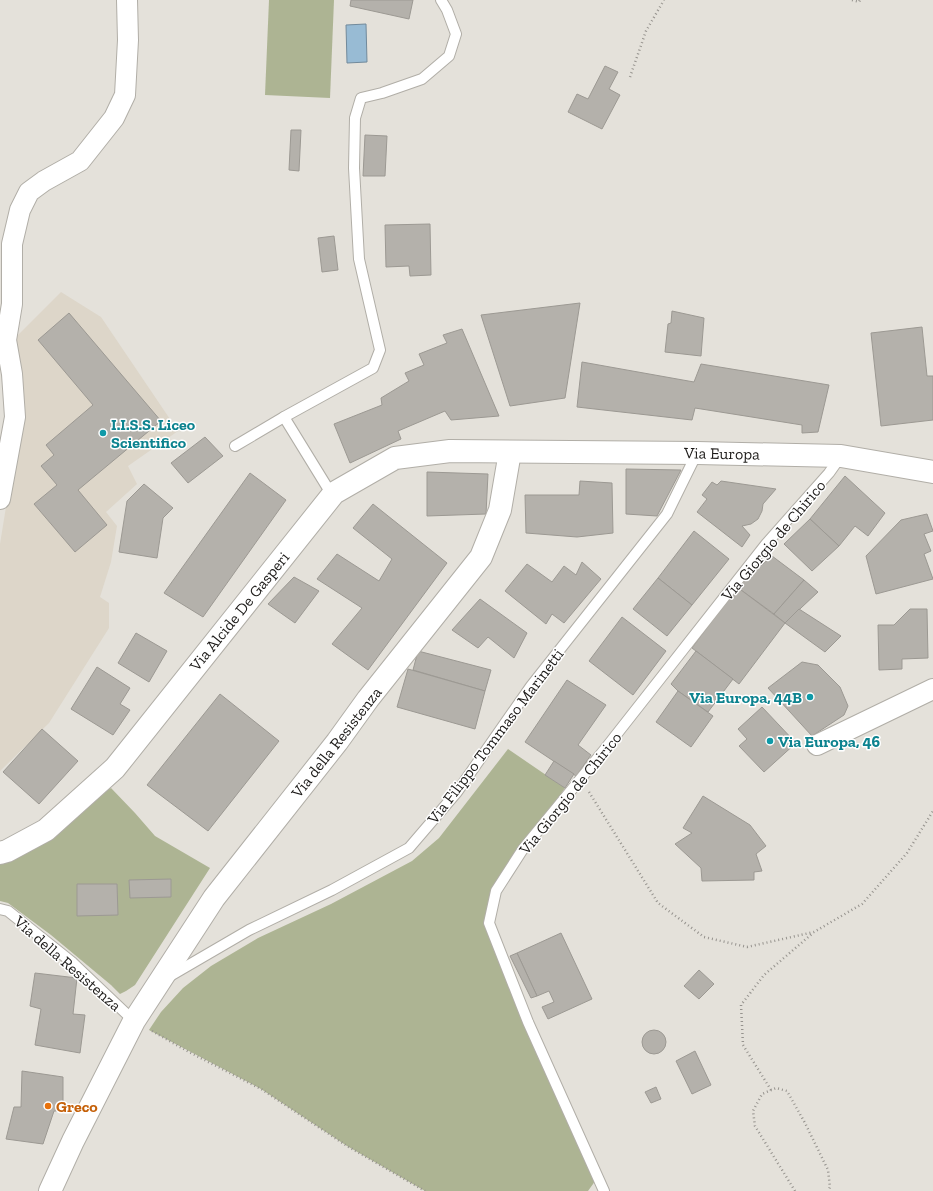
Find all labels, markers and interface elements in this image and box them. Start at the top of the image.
place label: I.I.S.S. Liceo Scientifico [111,415,196,452]
marker: I.I.S.S. Liceo Scientifico [98,428,108,438]
street label: Via Europa [683,443,760,464]
street label: Via Giorgio de Chirico [717,476,829,605]
street label: Via Alcide De Gasperi [185,548,294,675]
street label: Via Filippo Tommaso Marinetti [423,645,568,828]
street label: Via della Resistenza [287,683,386,802]
place label: Via Europa, 44B [689,688,802,707]
marker: Via Europa, 44B [805,692,815,702]
street label: Via Giorgio de Chirico [515,728,626,859]
place label: Via Europa, 46 [778,732,881,751]
marker: Via Europa, 46 [765,736,775,746]
street label: Via della Resistenza [10,911,125,1015]
place label: Greco [56,1097,98,1116]
marker: Greco [43,1101,53,1111]

